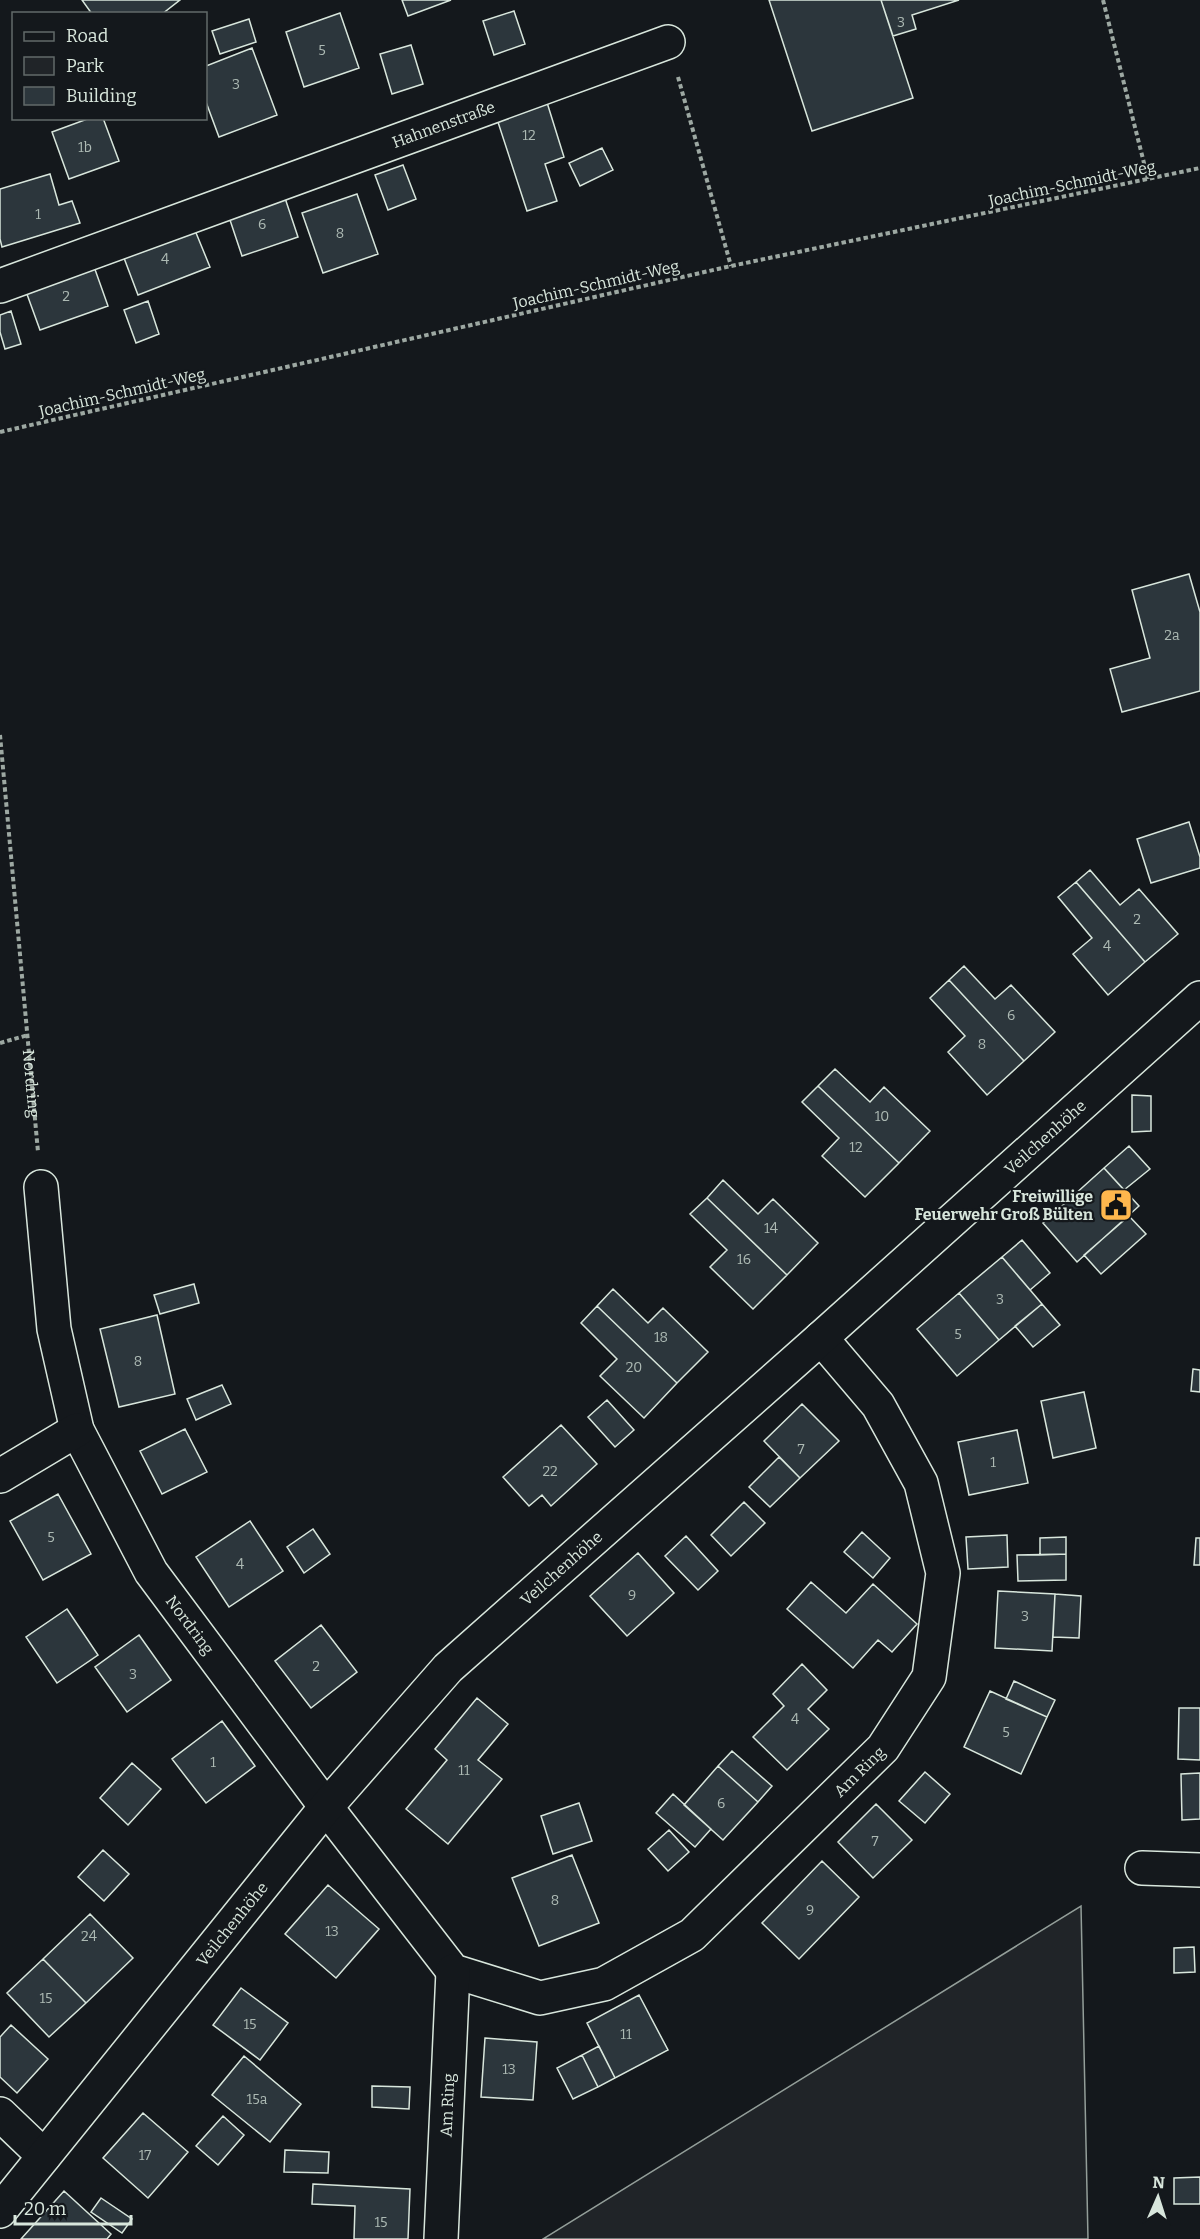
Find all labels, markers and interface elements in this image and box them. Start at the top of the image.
legend [12,12,207,120]
house number: 3 [897,14,905,31]
text: Road [66,25,109,47]
house number: 5 [318,42,326,59]
text: Park [66,55,105,77]
house number: 3 [232,76,240,93]
text: Building [66,85,137,107]
street label: Hahnenstraße [390,97,498,152]
house number: 12 [522,127,536,144]
house number: 1b [78,139,92,156]
street label: Joachim-Schmidt-Weg [986,157,1157,211]
house number: 1 [35,206,41,223]
house number: 6 [258,216,266,233]
house number: 8 [336,225,344,242]
house number: 4 [161,251,169,268]
street label: Joachim-Schmidt-Weg [510,256,681,313]
house number: 2 [62,288,70,305]
street label: Joachim-Schmidt-Weg [36,364,207,421]
house number: 2a [1164,627,1180,644]
house number: 2 [1133,911,1141,928]
house number: 4 [1103,938,1111,955]
house number: 6 [1007,1007,1015,1024]
house number: 8 [978,1036,986,1053]
street label: Nordring [19,1049,44,1119]
street label: Veilchenhöhe [1001,1096,1090,1179]
house number: 10 [875,1108,889,1125]
house number: 12 [849,1139,863,1156]
place label: Freiwillige Feuerwehr Groß Bülten [914,1187,1094,1224]
public building icon: Freiwillige Feuerwehr Groß Bülten [1098,1187,1134,1223]
house number: 14 [764,1220,778,1237]
house number: 16 [737,1251,751,1268]
house number: 3 [996,1291,1004,1308]
house number: 5 [954,1326,962,1343]
house number: 18 [654,1329,668,1346]
house number: 8 [134,1353,142,1370]
house number: 20 [626,1359,642,1376]
house number: 7 [797,1441,805,1458]
house number: 1 [990,1454,996,1471]
house number: 22 [542,1463,558,1480]
street label: Veilchenhöhe [517,1527,606,1610]
house number: 5 [47,1529,55,1546]
house number: 4 [236,1556,244,1573]
house number: 9 [628,1587,636,1604]
street label: Nordring [162,1592,218,1658]
house number: 3 [1021,1608,1029,1625]
house number: 2 [312,1658,320,1675]
house number: 3 [129,1666,137,1683]
house number: 4 [791,1711,799,1728]
house number: 5 [1002,1724,1010,1741]
street label: Am Ring [830,1743,889,1801]
house number: 1 [210,1754,216,1771]
house number: 11 [458,1762,470,1779]
house number: 6 [717,1795,725,1812]
house number: 7 [871,1833,879,1850]
street label: Veilchenhöhe [192,1878,272,1970]
house number: 8 [551,1892,559,1909]
house number: 9 [806,1902,814,1919]
house number: 13 [325,1923,339,1940]
house number: 24 [81,1928,97,1945]
house number: 15 [39,1990,53,2007]
house number: 15 [243,2016,257,2033]
house number: 11 [620,2026,632,2043]
house number: 13 [502,2061,516,2078]
street label: Am Ring [437,2073,458,2137]
house number: 15a [247,2091,268,2108]
house number: 17 [139,2147,151,2164]
north arrow [1128,2167,1188,2227]
text: N [1152,2173,1165,2192]
scale bar [15,2188,130,2226]
text: 20 m [24,2198,66,2220]
house number: 15 [374,2214,388,2231]

